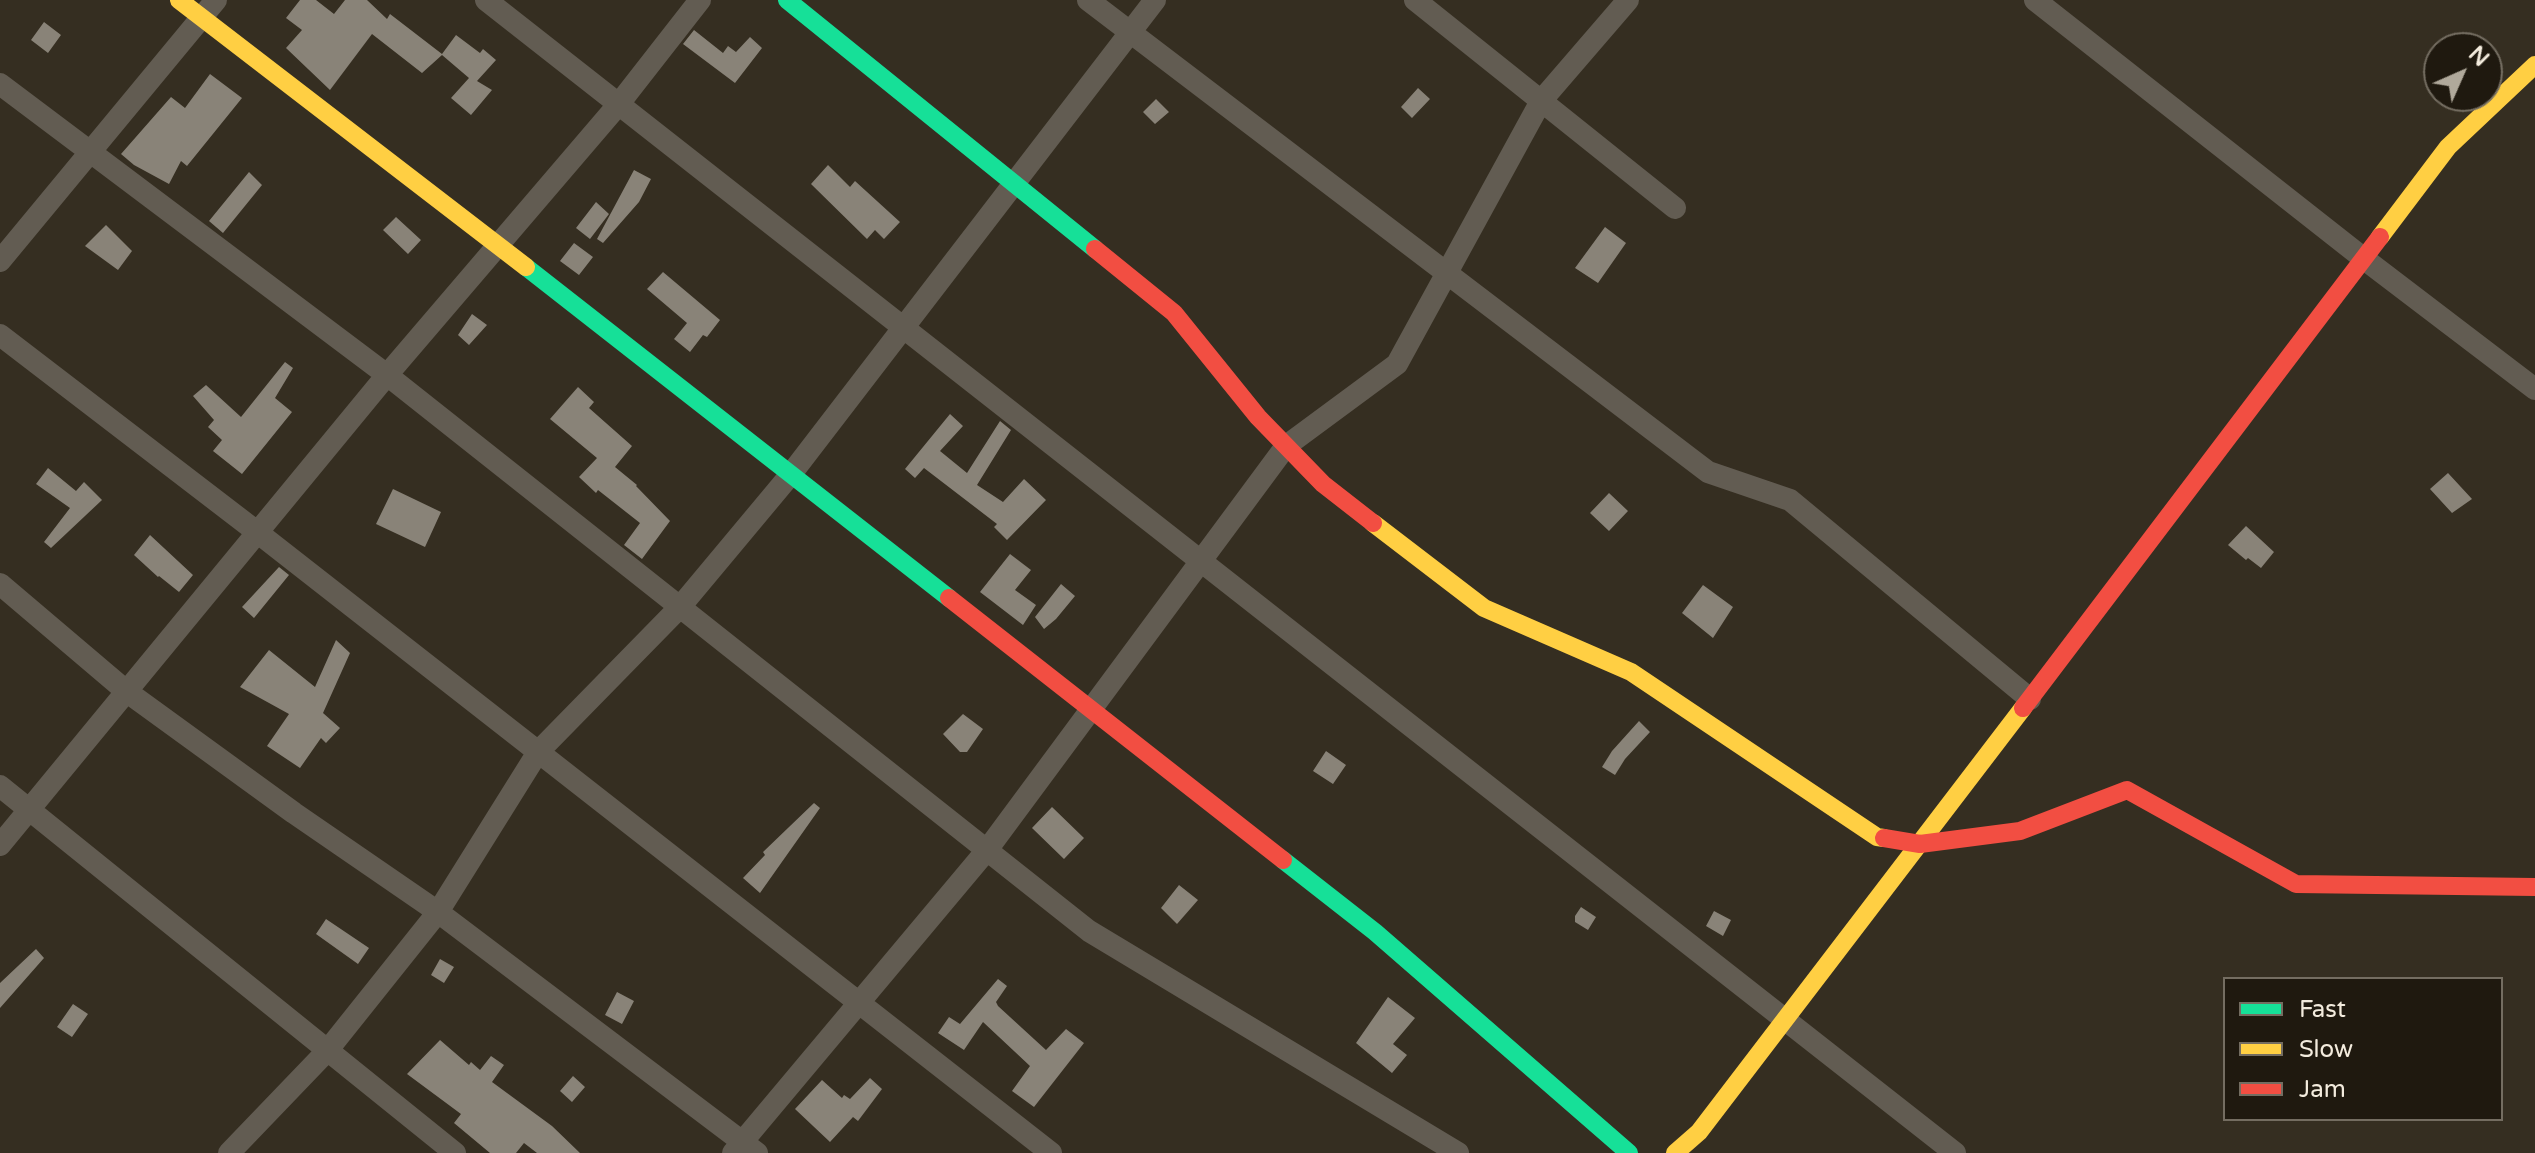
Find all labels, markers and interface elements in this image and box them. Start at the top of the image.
north arrow [2423,32,2503,112]
text: N [2463,41,2494,72]
legend [2223,977,2503,1121]
text: Fast [2299,995,2346,1024]
text: Slow [2299,1035,2353,1064]
text: Jam [2299,1075,2346,1104]

